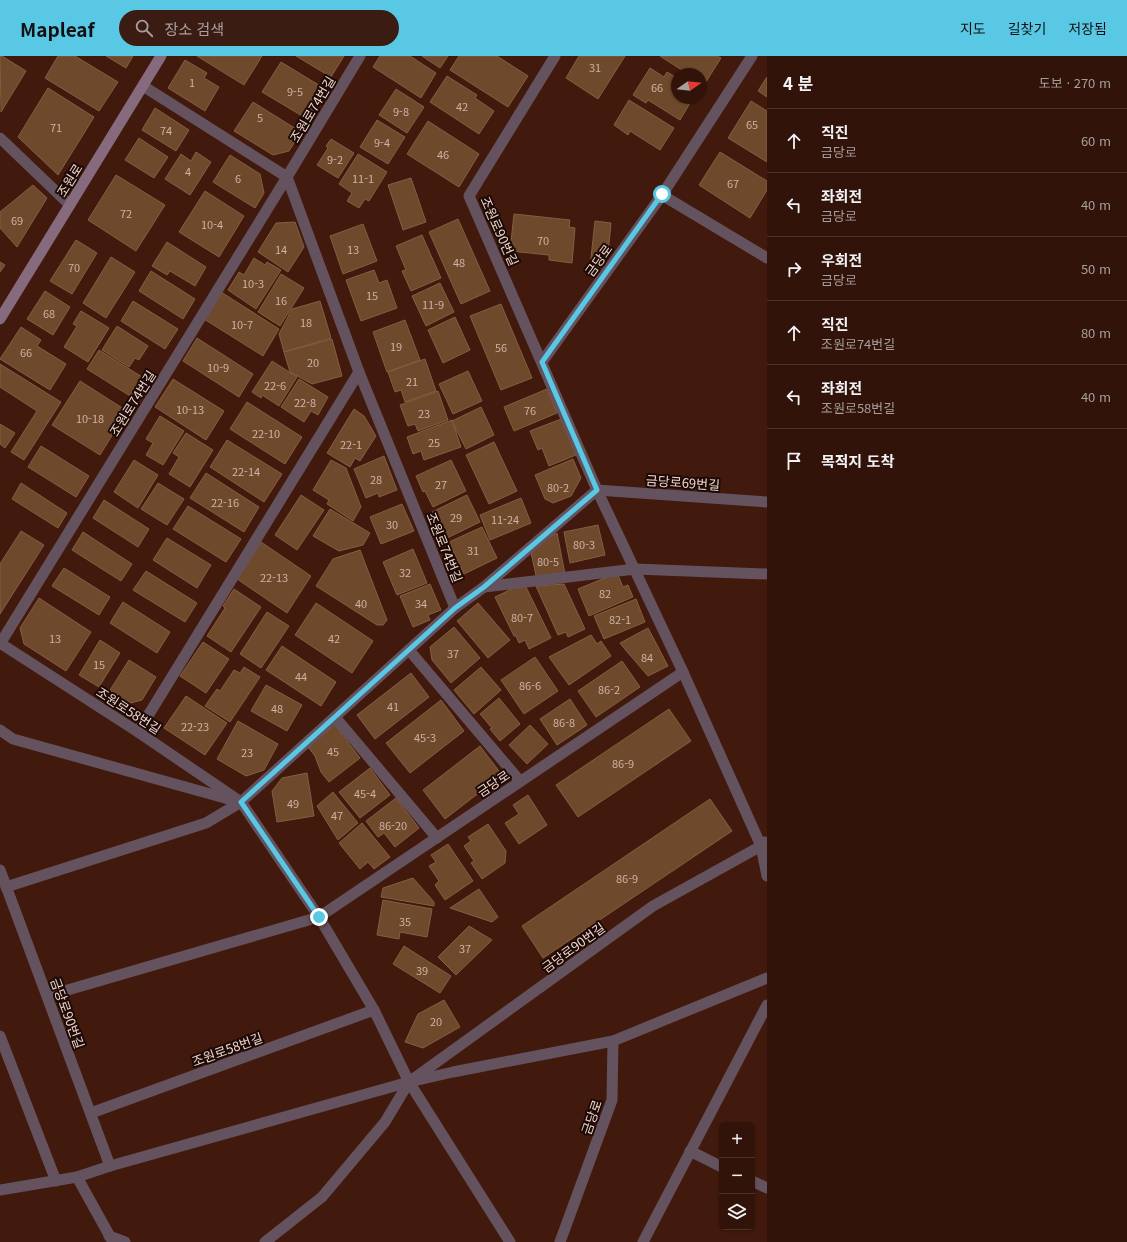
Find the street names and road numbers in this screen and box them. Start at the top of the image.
street label: 조원로74번길 [285,72,339,146]
street label: 조원로 [51,160,87,200]
street label: 조원로90번길 [476,193,524,269]
street label: 금당로 [580,240,616,280]
street label: 조원로74번길 [104,366,160,440]
street label: 금당로69번길 [645,470,721,494]
street label: 조원로74번길 [422,509,468,585]
street label: 조원로58번길 [93,682,165,738]
street label: 금당로 [473,765,513,801]
street label: 금당로90번길 [537,917,609,977]
street label: 금당로90번길 [46,975,90,1051]
street label: 조원로58번길 [189,1027,265,1071]
street label: 금당로 [576,1097,606,1137]

